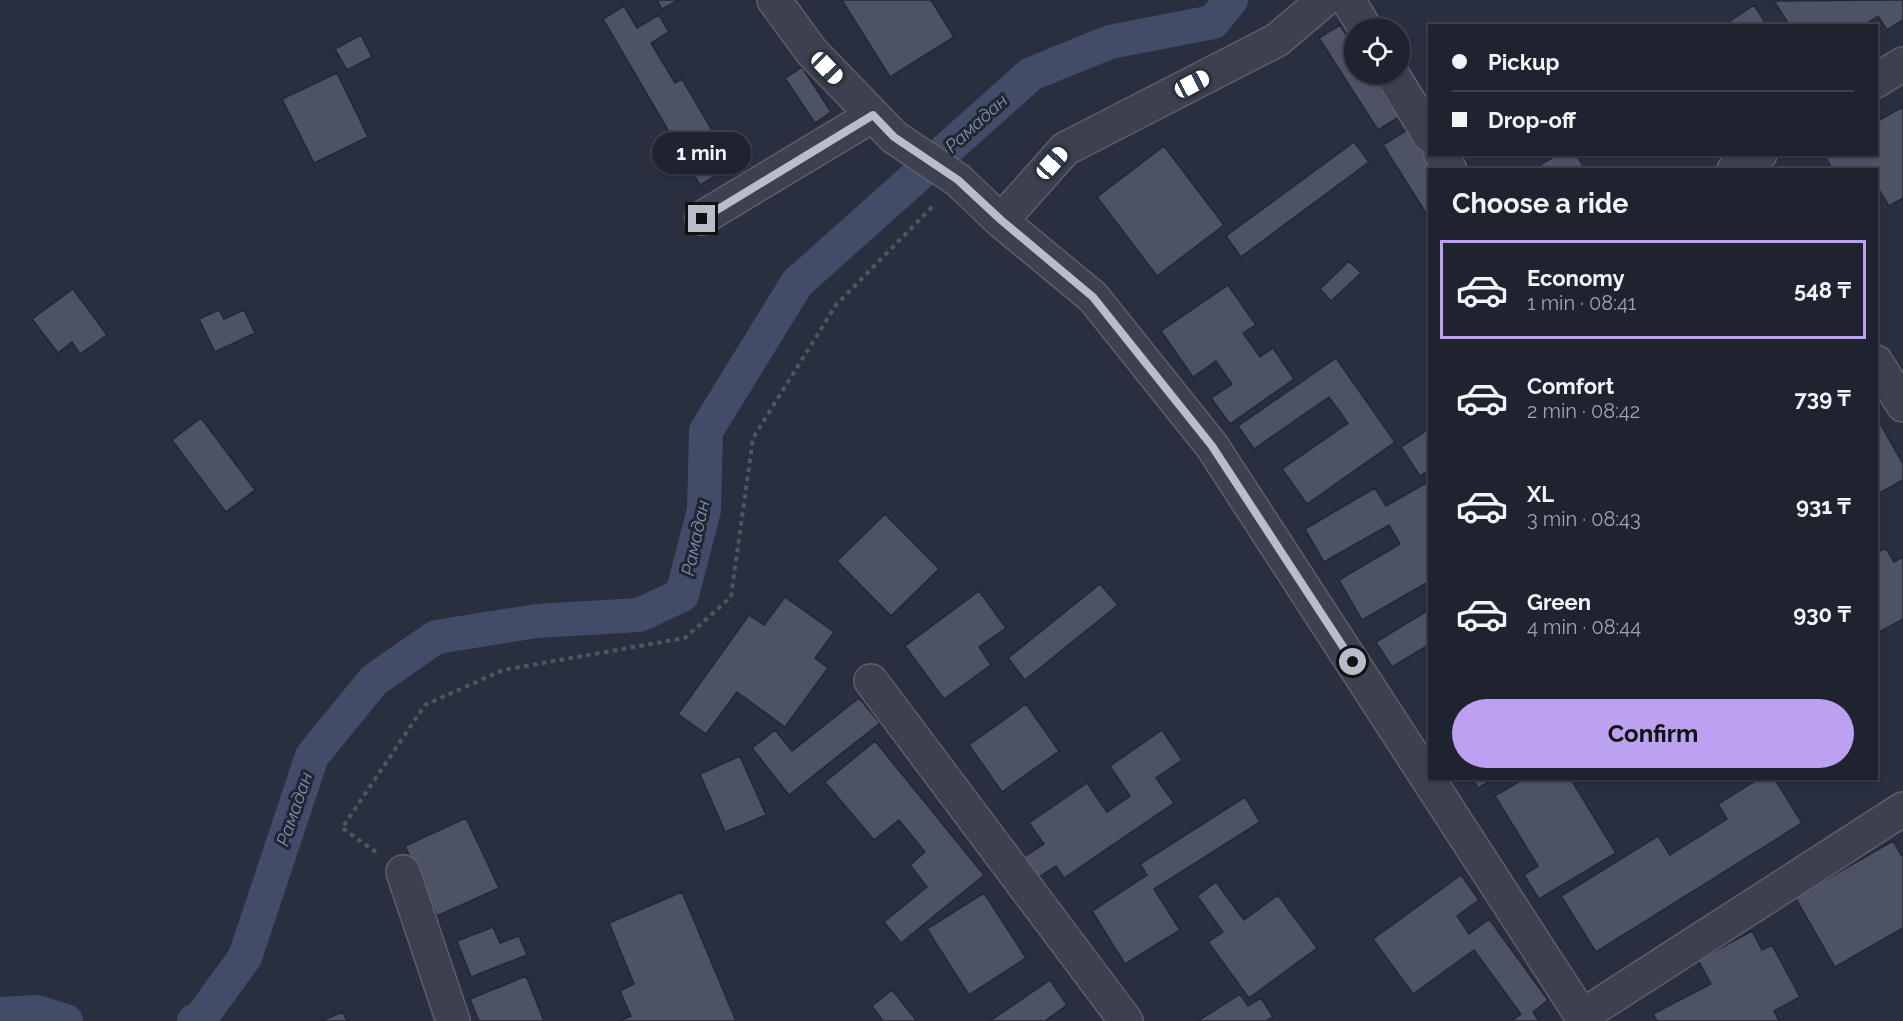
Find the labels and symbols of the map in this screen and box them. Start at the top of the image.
car [808,49,846,87]
car [1172,68,1212,100]
water label: Рамадан [941,89,1012,156]
callout: 1 min [652,132,752,174]
car [1033,144,1071,182]
route end [688,205,715,232]
water label: Рамадан [677,498,713,578]
route start [1339,648,1366,675]
water label: Рамадан [272,769,317,849]

